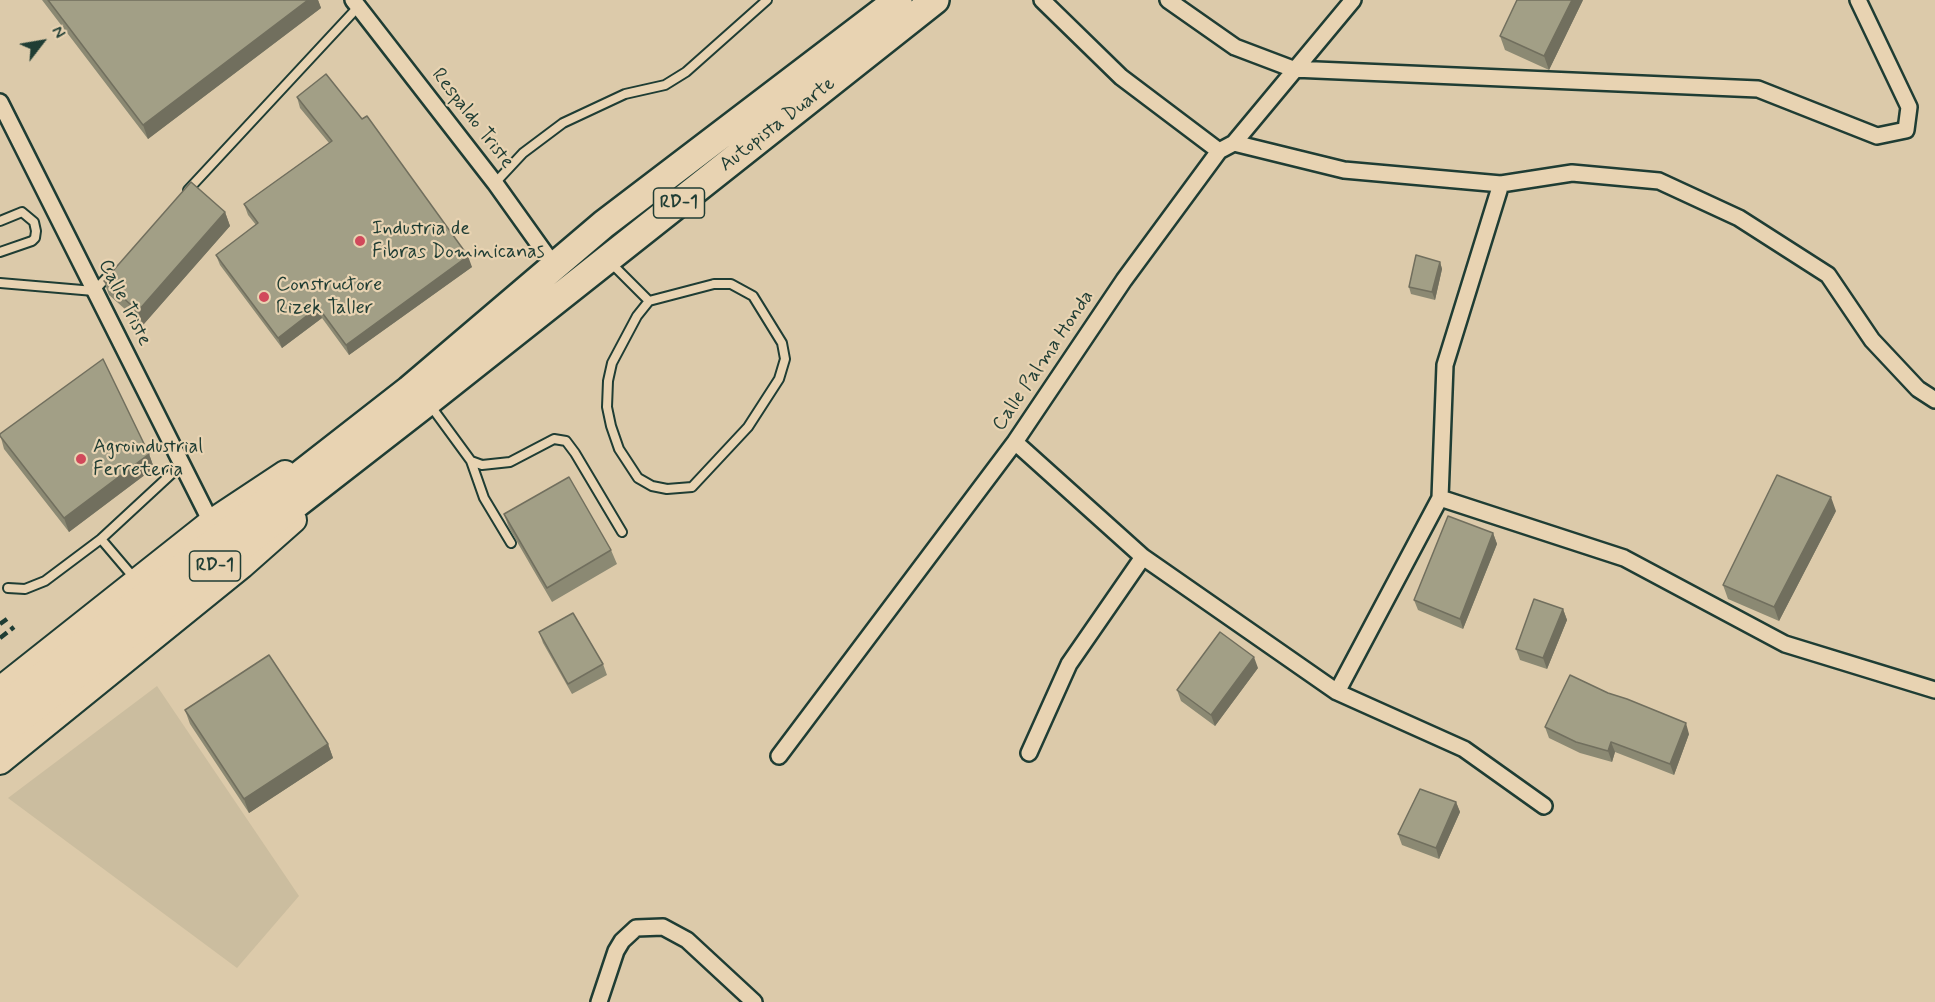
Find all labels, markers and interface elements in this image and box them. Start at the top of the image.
north arrow [12,12,72,72]
text: N [46,22,70,42]
street label: Respaldo Triste [425,64,519,174]
street label: Autopista Duarte [715,72,841,178]
road number: RD-1 [654,188,704,218]
place label: Industria de Fibras Dominicanas [372,218,545,265]
marker: Industria de Fibras Dominicanas [353,234,367,248]
street label: Calle Triste [92,256,156,350]
place label: Constructore Rizek Taller [276,274,382,321]
street label: Calle Palma Honda [988,286,1100,436]
marker: Constructore Rizek Taller [257,290,271,304]
place label: Agroindustrial Ferreteria [93,436,203,483]
marker: Agroindustrial Ferreteria [74,452,88,466]
road number: RD-1 [190,551,240,581]

